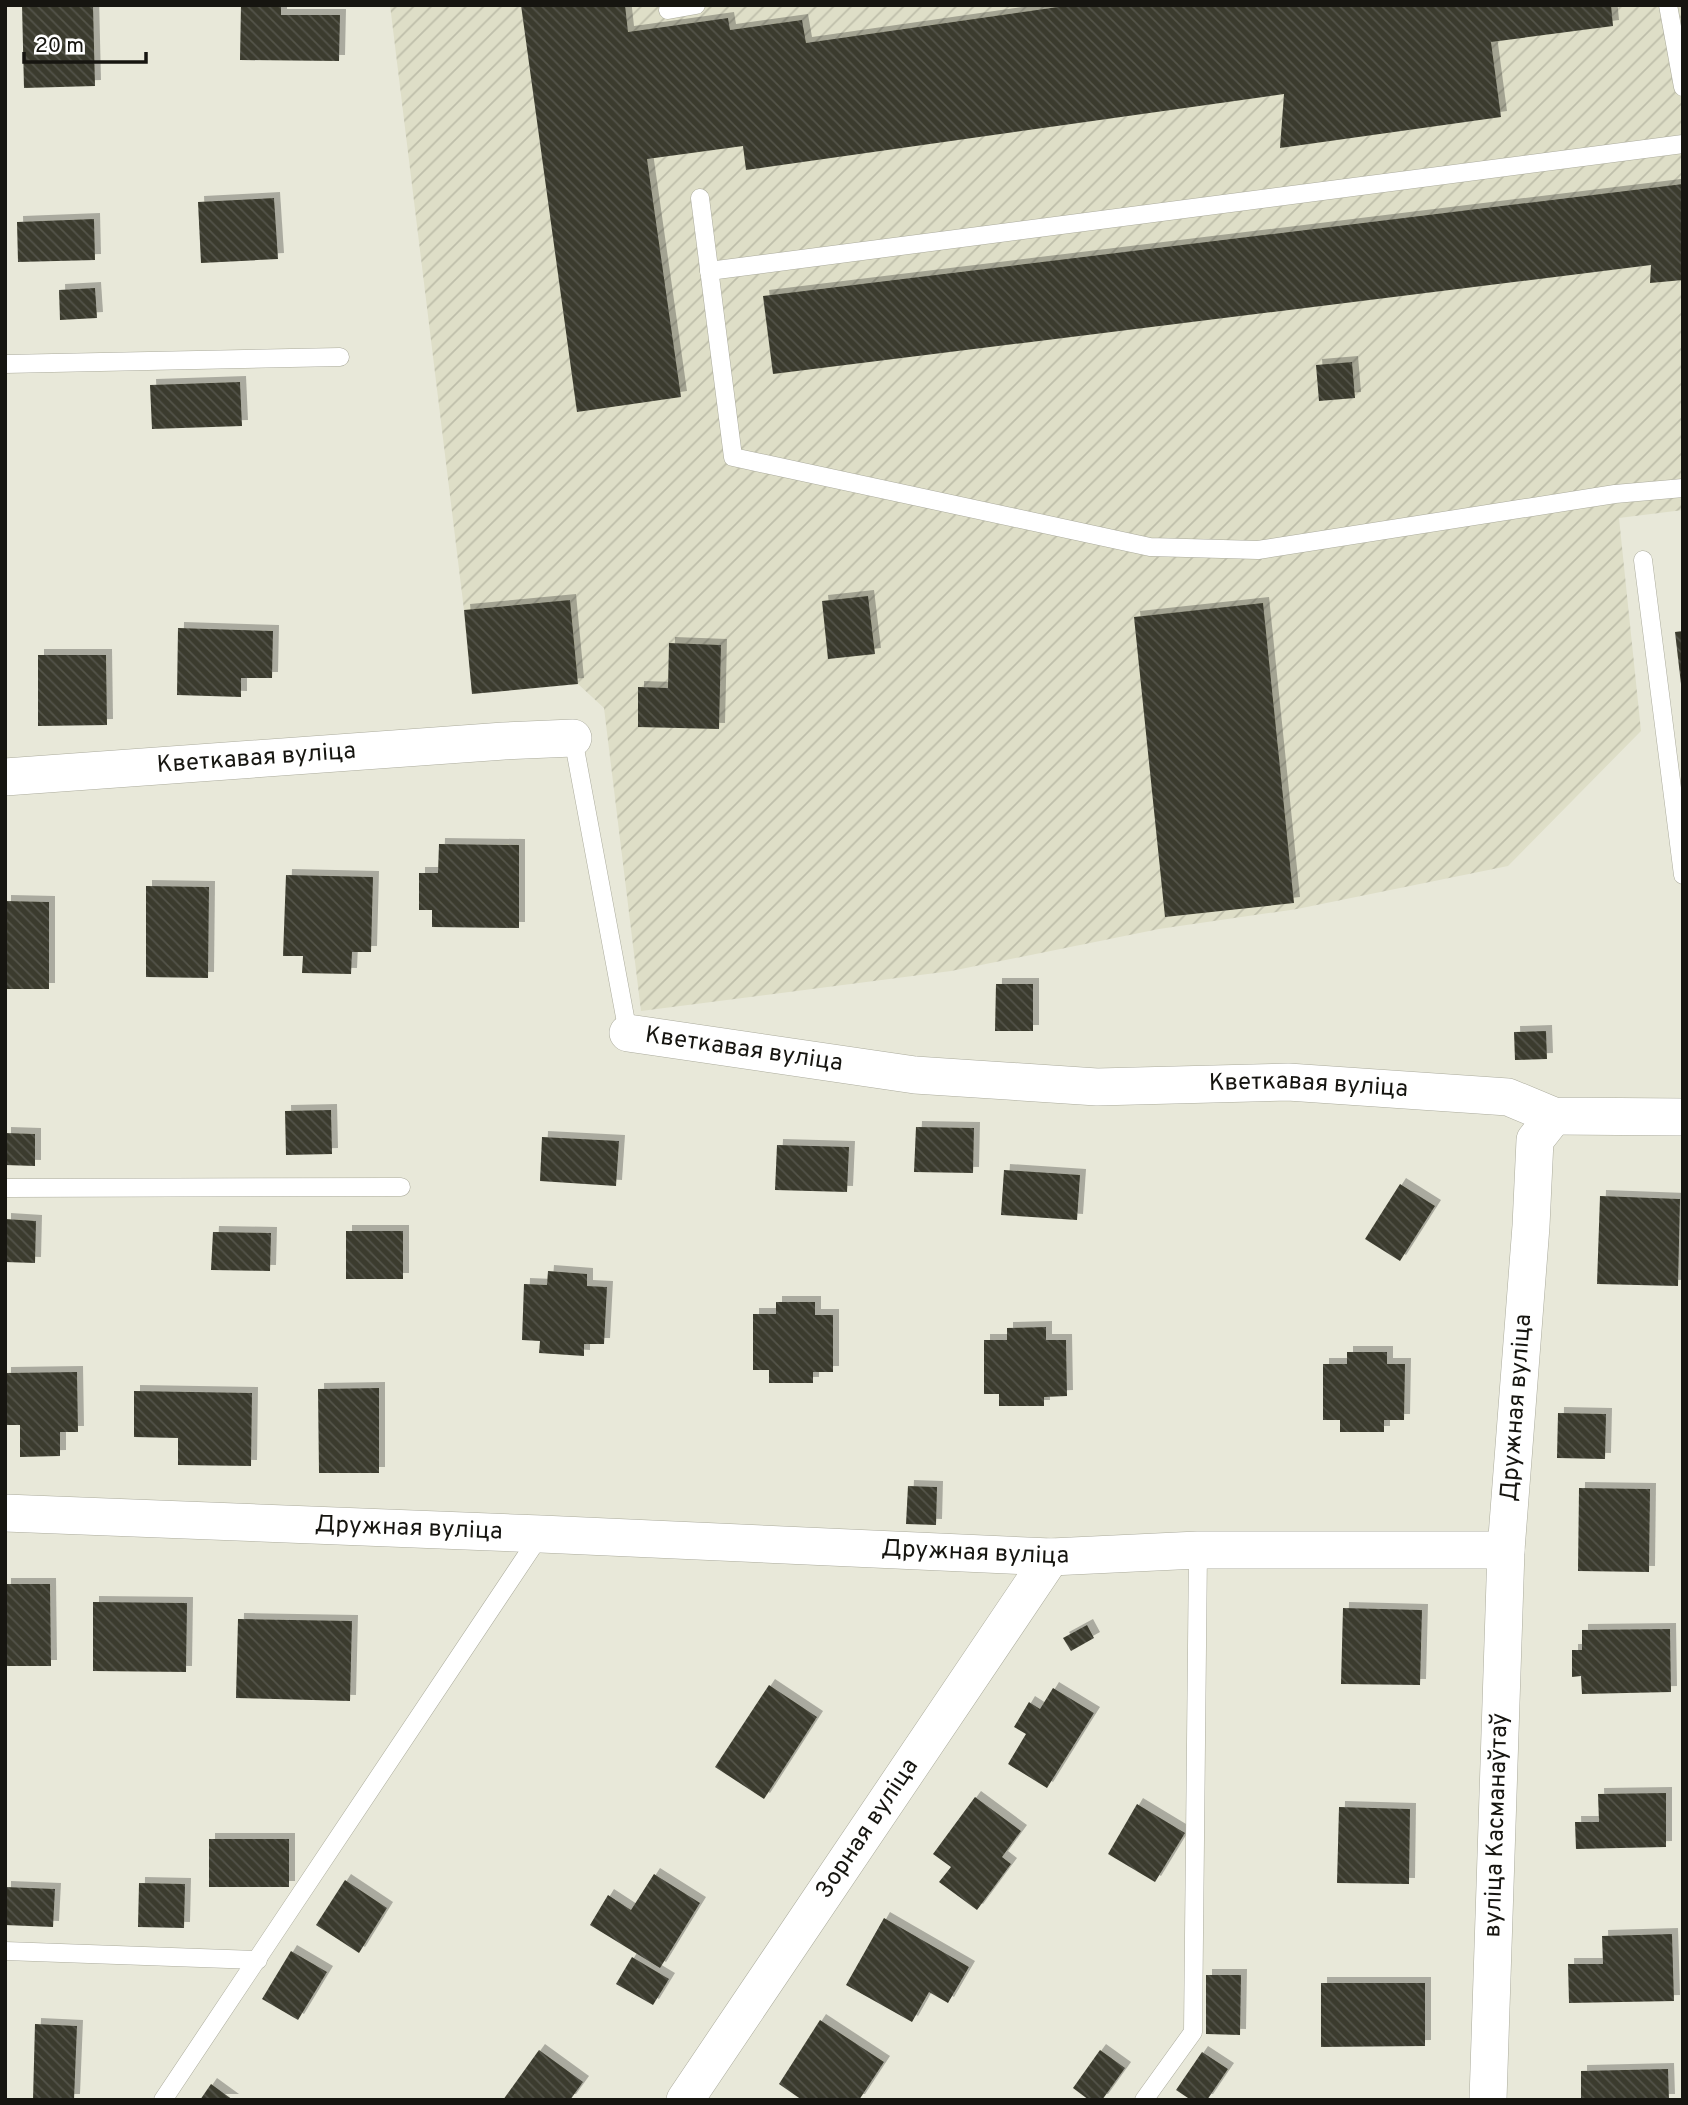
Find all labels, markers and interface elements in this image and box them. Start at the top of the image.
scale bar [24,21,147,65]
text: 20 m [35,33,84,60]
street label: Кветкавая вуліца [156,737,357,781]
street label: Кветкавая вуліца [643,1021,845,1079]
street label: Кветкавая вуліца [1208,1067,1409,1105]
street label: Дружная вуліца [1495,1313,1539,1503]
street label: Дружная вуліца [314,1510,503,1547]
street label: Дружная вуліца [881,1534,1070,1572]
street label: вуліца Касманаўтаў [1478,1712,1516,1938]
street label: Зорная вуліца [810,1753,926,1905]

